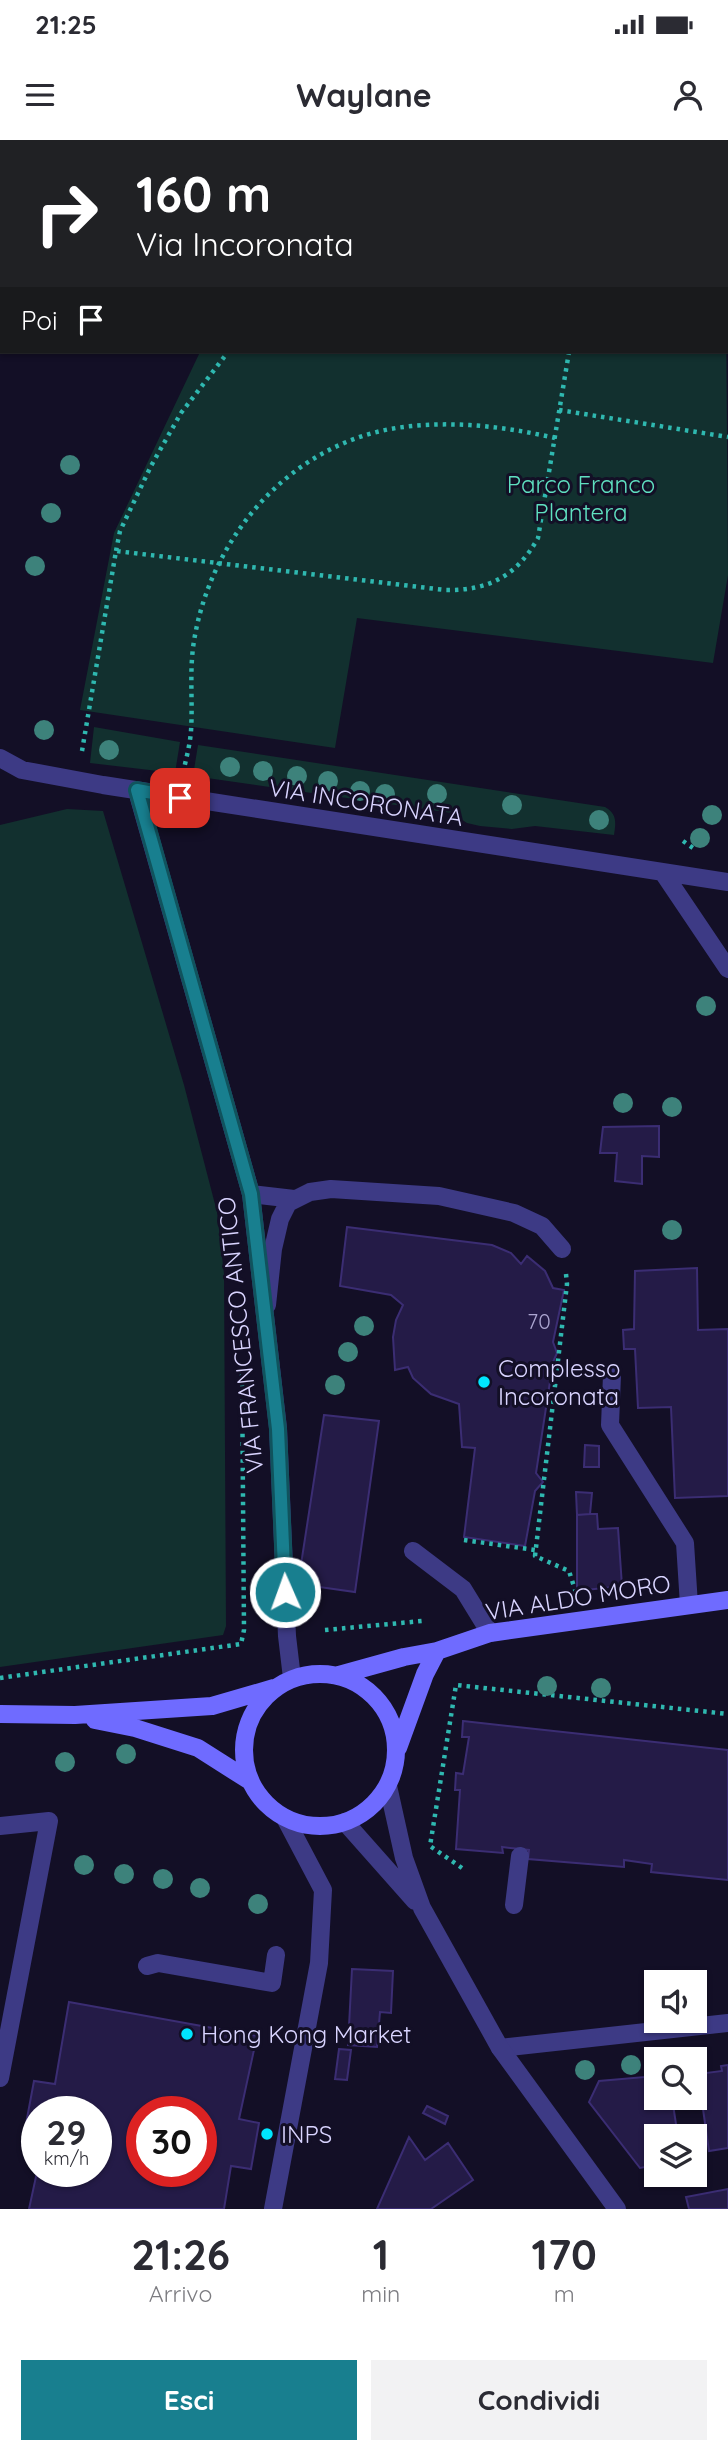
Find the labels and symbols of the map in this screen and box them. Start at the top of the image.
park label: Parco Franco Plantera [507,469,655,527]
pin [150,768,210,828]
street label: VIA INCORONATA [267,772,465,832]
street label: VIA FRANCESCO ANTICO [211,1195,269,1475]
house number: 70 [527,1308,551,1334]
place label: Complesso Incoronata [498,1353,620,1411]
marker: Complesso Incoronata [476,1374,492,1390]
position arrow [248,1555,322,1629]
street label: VIA ALDO MORO [483,1568,673,1626]
place label: Hong Kong Market [201,2019,411,2049]
marker: Hong Kong Market [179,2026,195,2042]
speed limit sign: 30 [126,2096,217,2187]
place label: INPS [281,2119,332,2149]
marker: INPS [259,2126,275,2142]

